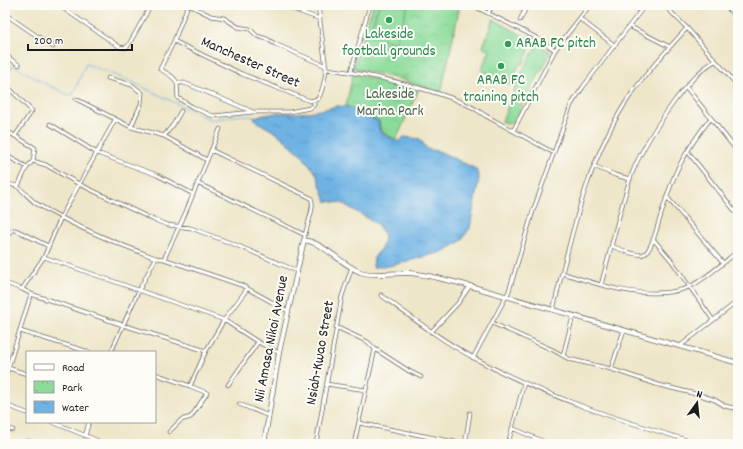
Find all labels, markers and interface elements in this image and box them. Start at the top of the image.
marker: Lakeside football grounds [384,15,394,25]
place label: Lakeside football grounds [342,24,436,63]
scale bar [28,26,132,52]
street label: Manchester Street [197,31,303,95]
text: 200 m [34,33,63,50]
place label: ARAB FC pitch [516,33,596,55]
marker: ARAB FC pitch [503,39,513,49]
marker: ARAB FC training pitch [496,61,506,71]
place label: ARAB FC training pitch [463,70,539,109]
park label: Lakeside Marina Park [356,84,424,123]
street label: Nii Amasa Nikoi Avenue [249,273,295,404]
street label: Nsiah-Kwao Street [301,299,341,407]
legend [26,351,156,423]
text: Road [62,360,84,377]
text: Park [62,380,83,397]
north arrow [677,383,717,423]
text: N [694,387,704,404]
text: Water [62,400,89,417]

